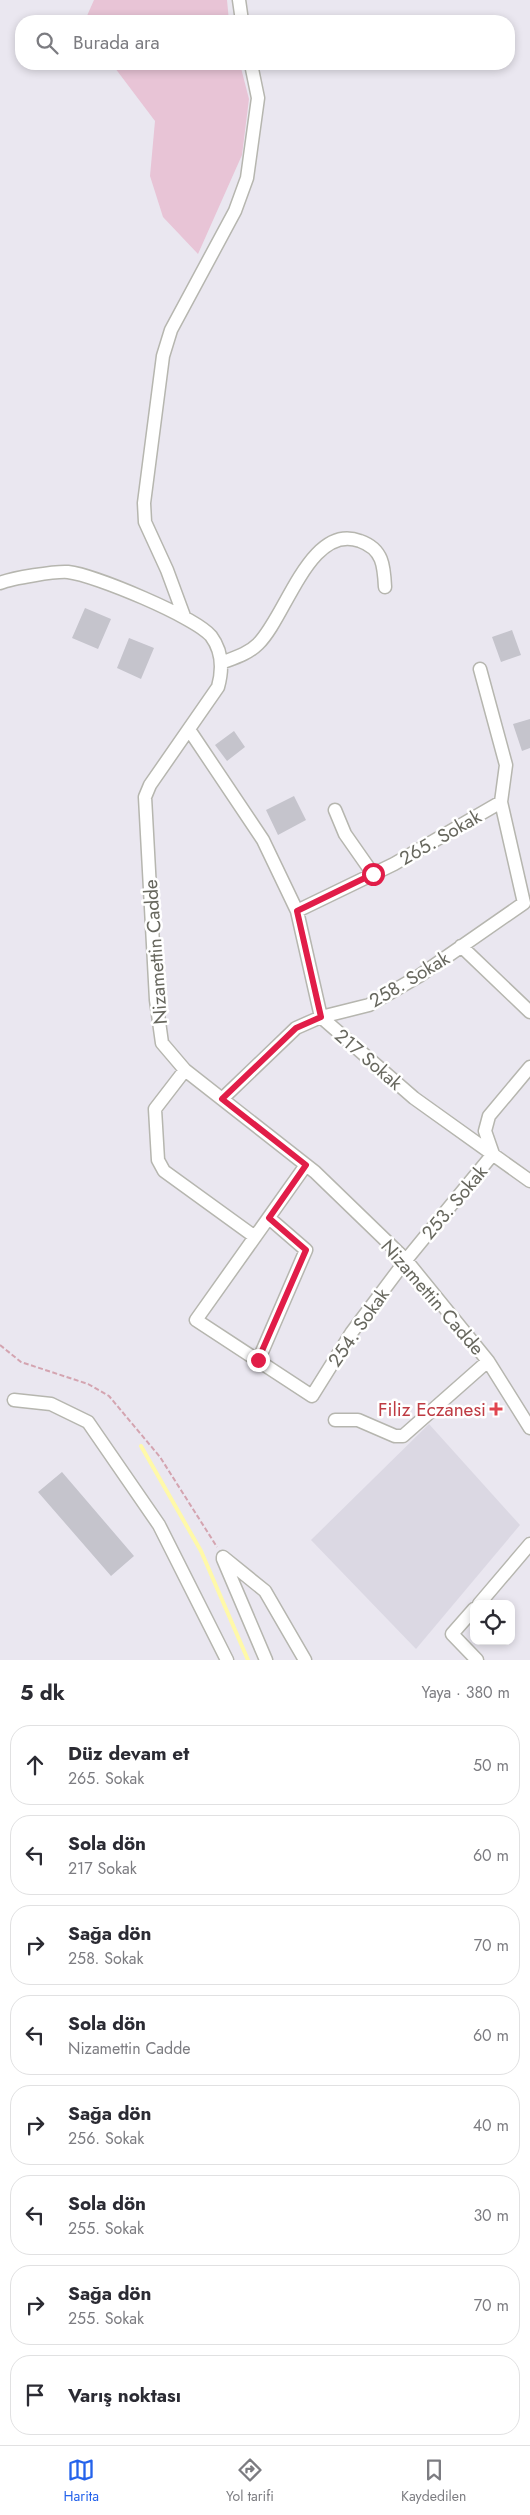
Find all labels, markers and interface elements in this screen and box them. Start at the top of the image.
search box [15,15,515,70]
icon: search [33,29,61,57]
text: Burada ara [73,29,160,56]
street label: 265. Sokak [394,803,487,872]
route start [362,863,385,886]
street label: Nizamettin Cadde [137,878,174,1025]
street label: 258. Sokak [364,944,455,1014]
street label: 217 Sokak [329,1022,409,1097]
street label: 253. Sokak [415,1159,494,1245]
street label: Nizamettin Cadde [375,1234,491,1361]
street label: 254. Sokak [321,1282,396,1372]
route end [247,1349,270,1372]
place label: Filiz Eczanesi [378,1396,486,1423]
marker: Filiz Eczanesi [490,1403,502,1415]
map controls [470,1600,515,1645]
button: locate [470,1600,515,1645]
text: 5 dk [20,1678,65,1708]
text: Yaya · 380 m [422,1681,510,1704]
text: Düz devam et [68,1740,189,1767]
icon: ahead [21,1751,49,1779]
text: 50 m [473,1754,509,1777]
text: 265. Sokak [68,1767,144,1790]
text: Sola dön [68,1830,146,1857]
icon: left [21,1841,49,1869]
text: 60 m [473,1844,509,1867]
text: 217 Sokak [68,1857,137,1880]
text: Sağa dön [68,1920,152,1947]
icon: right [21,1931,49,1959]
text: 70 m [474,1934,509,1957]
text: 258. Sokak [68,1947,144,1970]
text: Sola dön [68,2010,146,2037]
icon: left [21,2021,49,2049]
text: 60 m [473,2024,509,2047]
text: Nizamettin Cadde [68,2037,191,2060]
text: Sağa dön [68,2100,152,2127]
icon: right [21,2111,49,2139]
text: 40 m [473,2114,509,2137]
text: 256. Sokak [68,2127,144,2150]
text: Sola dön [68,2190,146,2217]
icon: left [21,2201,49,2229]
text: 30 m [473,2204,509,2227]
text: 255. Sokak [68,2217,144,2240]
text: Sağa dön [68,2280,152,2307]
icon: right [21,2291,49,2319]
text: 70 m [474,2294,509,2317]
text: 255. Sokak [68,2307,144,2330]
icon: arrive [21,2381,49,2409]
text: Varış noktası [68,2382,181,2409]
tab: Harita [64,2456,99,2506]
tab: Yol tarifi [226,2456,274,2506]
tab: Kaydedilen [401,2456,466,2506]

